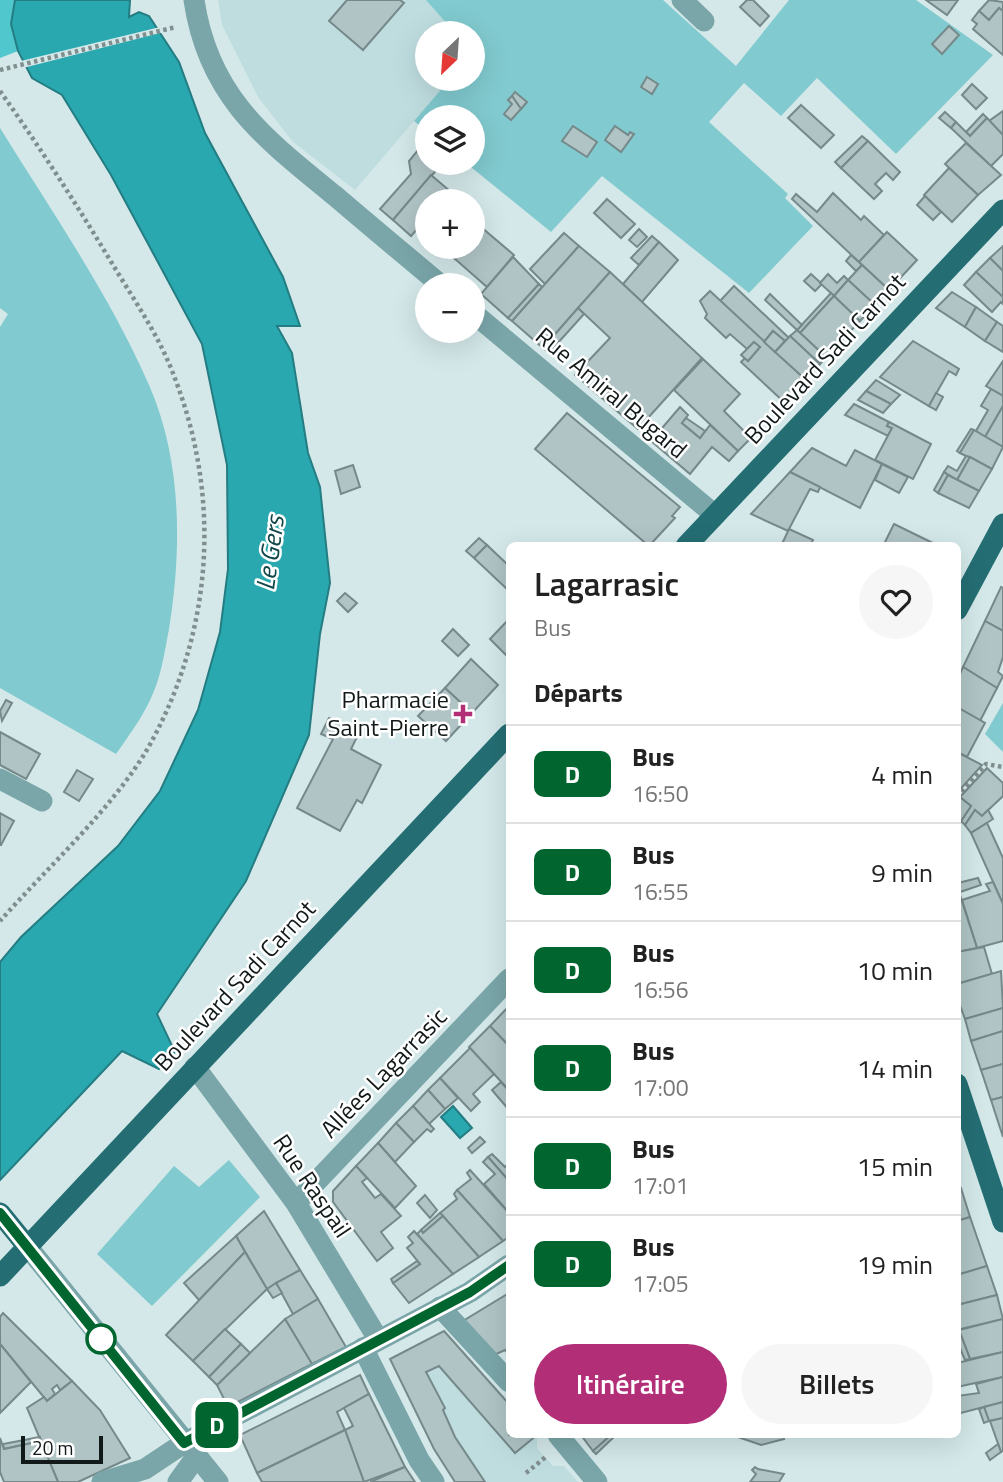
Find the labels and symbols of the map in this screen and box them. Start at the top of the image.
north arrow [415,21,485,91]
street label: Boulevard Sadi Carnot [735,264,914,452]
street label: Rue Amiral Bugard [528,318,695,467]
water label: Le Gers [245,511,294,593]
place label: Pharmacie Saint-Pierre [327,681,449,745]
marker: Pharmacie Saint-Pierre [455,706,471,722]
street label: Boulevard Sadi Carnot [145,891,324,1079]
street label: Allées Lagarrasic [311,999,455,1146]
street label: Rue Raspail [265,1126,361,1245]
unlabelled marker [86,1324,116,1354]
line badge: D [194,1402,240,1448]
scale bar [21,1433,103,1465]

